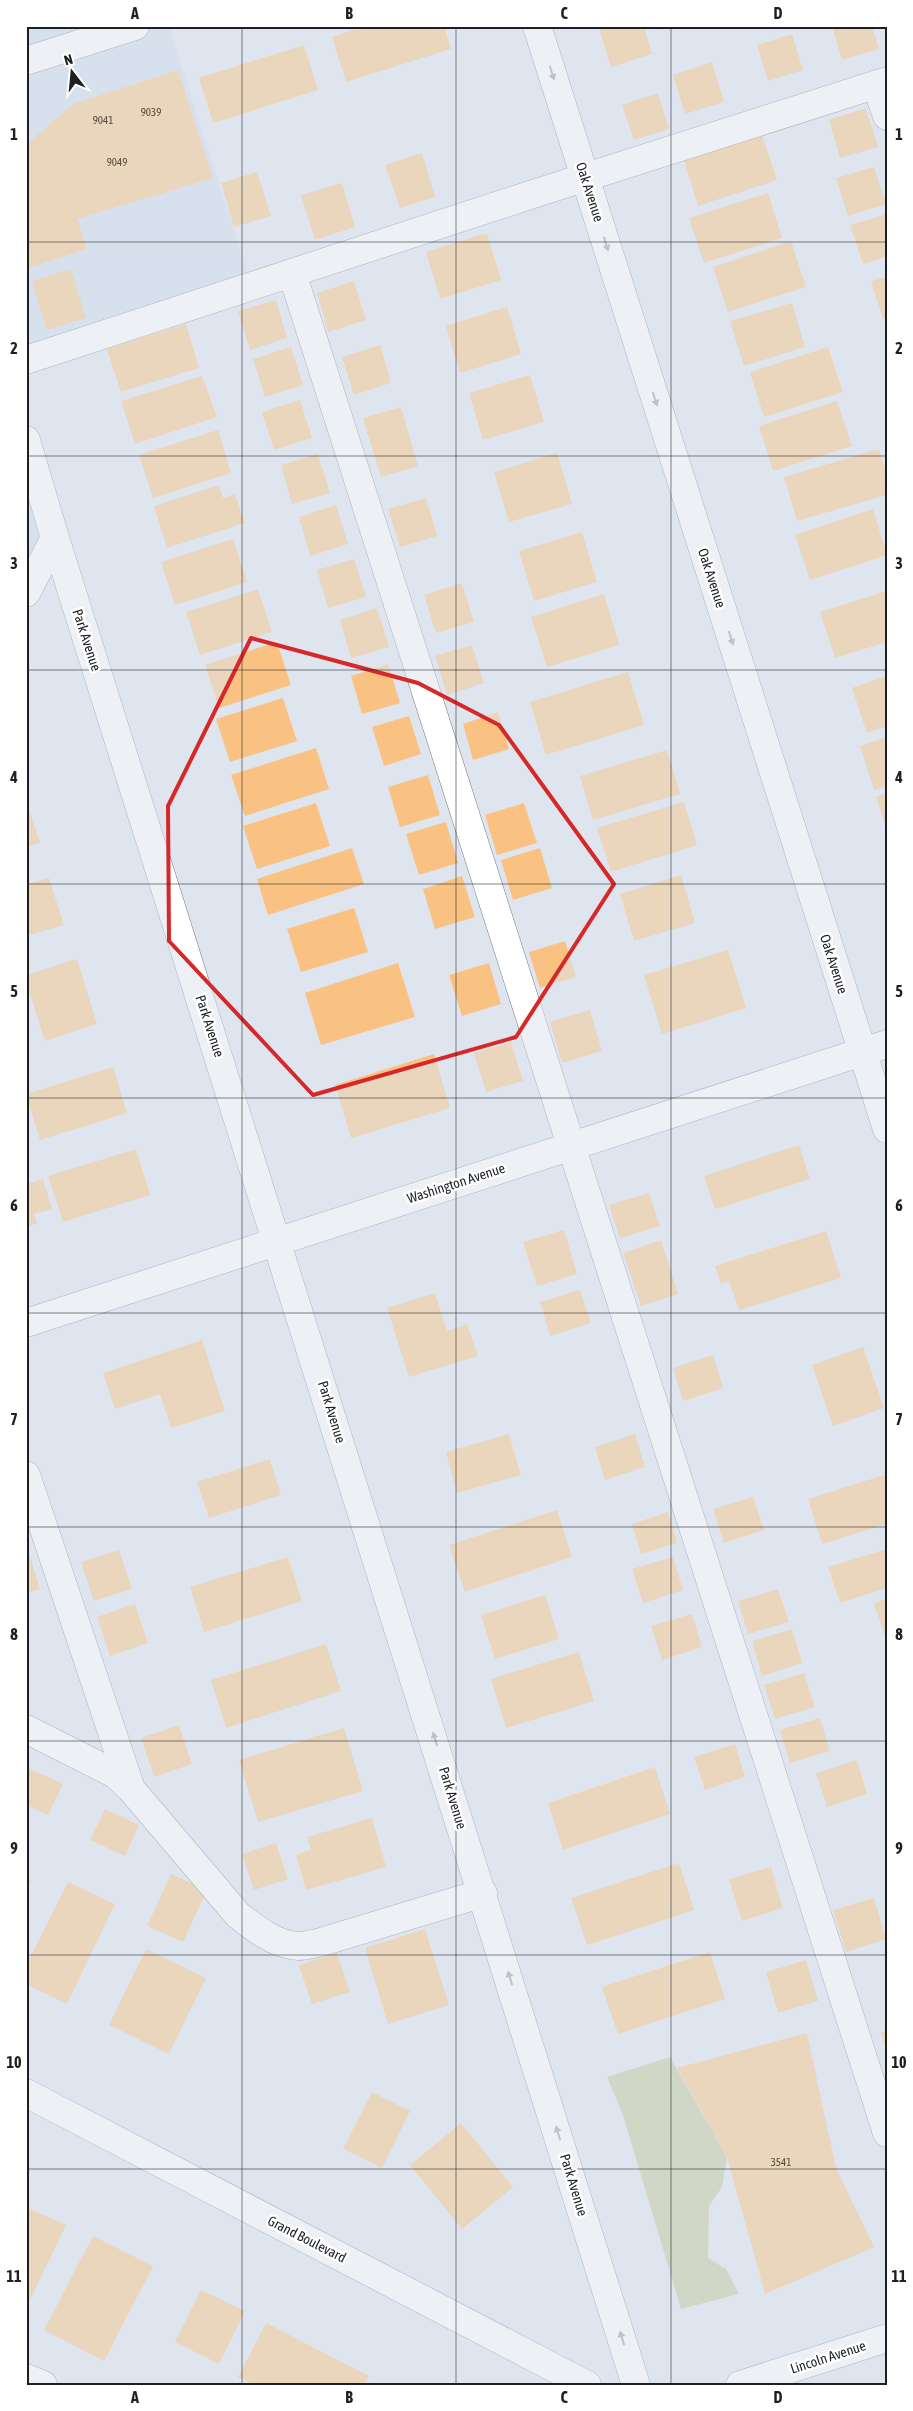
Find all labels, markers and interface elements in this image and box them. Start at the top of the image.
text: A [130,4,139,22]
text: B [345,4,353,22]
text: C [560,4,568,22]
text: D [774,4,783,22]
north arrow [48,48,98,98]
text: N [62,51,75,68]
one-way arrow [549,65,556,80]
house number: 9039 [141,106,161,118]
house number: 9041 [93,114,113,126]
text: 1 [10,125,18,143]
text: 1 [895,125,903,143]
house number: 9049 [107,156,127,168]
street label: Oak Avenue [573,160,607,224]
one-way arrow [603,237,611,252]
text: 2 [10,339,18,357]
text: 2 [895,339,903,357]
one-way arrow [652,392,660,407]
street label: Oak Avenue [695,546,729,610]
text: 3 [10,554,18,572]
text: 3 [895,554,903,572]
street label: Park Avenue [69,607,105,673]
one-way arrow [728,630,735,645]
text: 4 [9,768,18,786]
text: 4 [894,768,903,786]
street label: Oak Avenue [817,932,851,996]
text: 5 [10,982,18,1000]
text: 5 [895,982,903,1000]
street label: Park Avenue [192,993,228,1059]
street label: Washington Avenue [405,1160,507,1206]
text: 6 [10,1196,18,1214]
text: 6 [895,1196,903,1214]
street label: Park Avenue [315,1379,349,1445]
text: 7 [10,1410,18,1428]
text: 7 [895,1410,903,1428]
text: 8 [10,1625,18,1643]
text: 8 [895,1625,903,1643]
one-way arrow [430,1732,438,1747]
street label: Park Avenue [436,1765,470,1831]
text: 9 [10,1839,18,1857]
text: 9 [895,1839,903,1857]
one-way arrow [505,1970,513,1985]
text: 10 [6,2053,22,2071]
text: 10 [891,2053,907,2071]
one-way arrow [554,2125,562,2140]
street label: Park Avenue [557,2152,591,2218]
house number: 3541 [771,2156,791,2168]
street label: Grand Boulevard [265,2212,349,2266]
text: 11 [6,2267,22,2285]
text: 11 [891,2267,907,2285]
one-way arrow [618,2331,625,2346]
street label: Lincoln Avenue [788,2337,868,2377]
text: A [130,2388,139,2406]
text: B [345,2388,353,2406]
text: C [560,2388,568,2406]
text: D [774,2388,783,2406]

